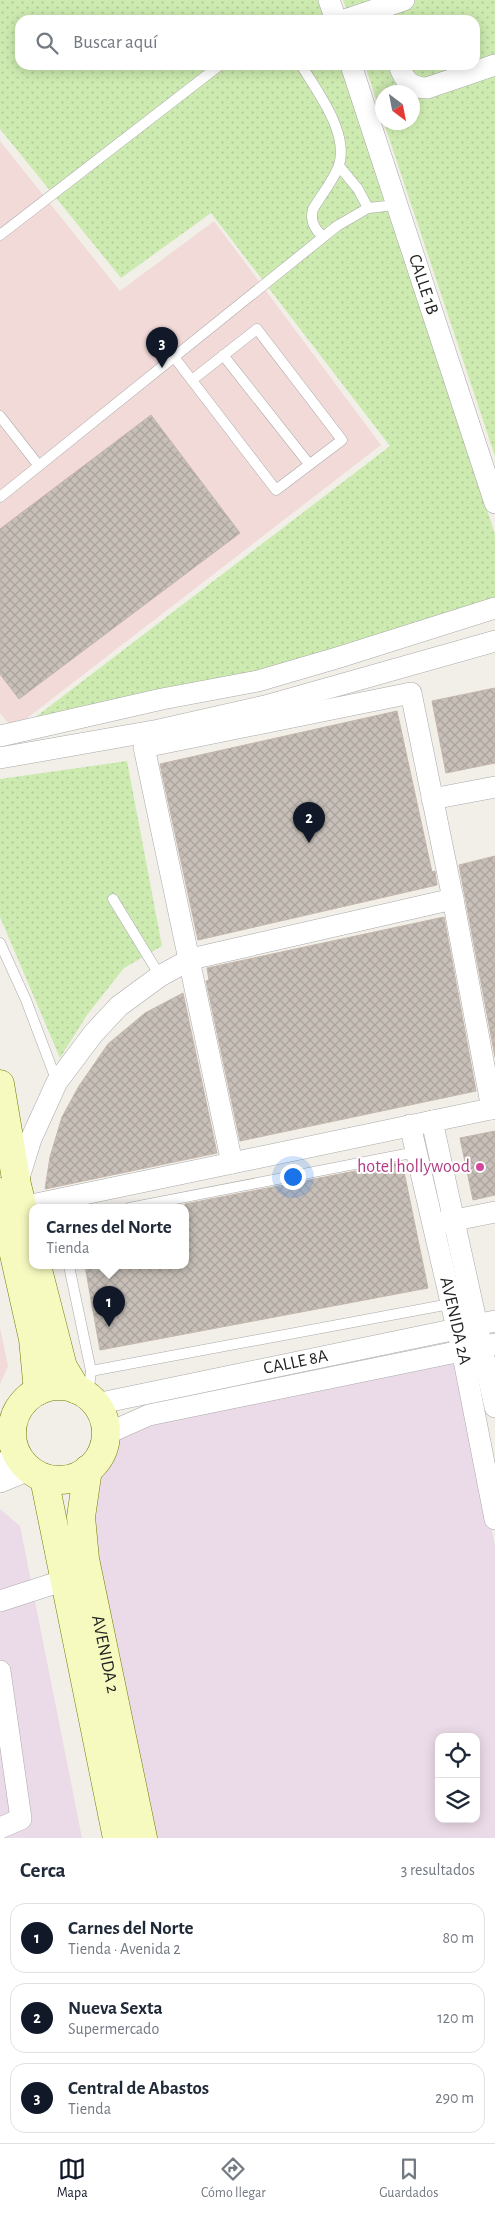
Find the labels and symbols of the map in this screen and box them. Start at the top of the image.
north arrow [375,85,420,130]
street label: CALLE 1B [405,252,441,317]
pin: 3 [146,327,178,368]
pin: 2 [293,802,325,843]
place label: hotel hollywood [357,1158,470,1176]
marker: hotel hollywood [474,1161,486,1173]
your location [280,1164,306,1190]
street label: AVENIDA 2A [436,1275,474,1367]
pin: 1 [93,1286,125,1327]
street label: CALLE 8A [262,1347,330,1378]
street label: AVENIDA 2 [88,1614,122,1695]

